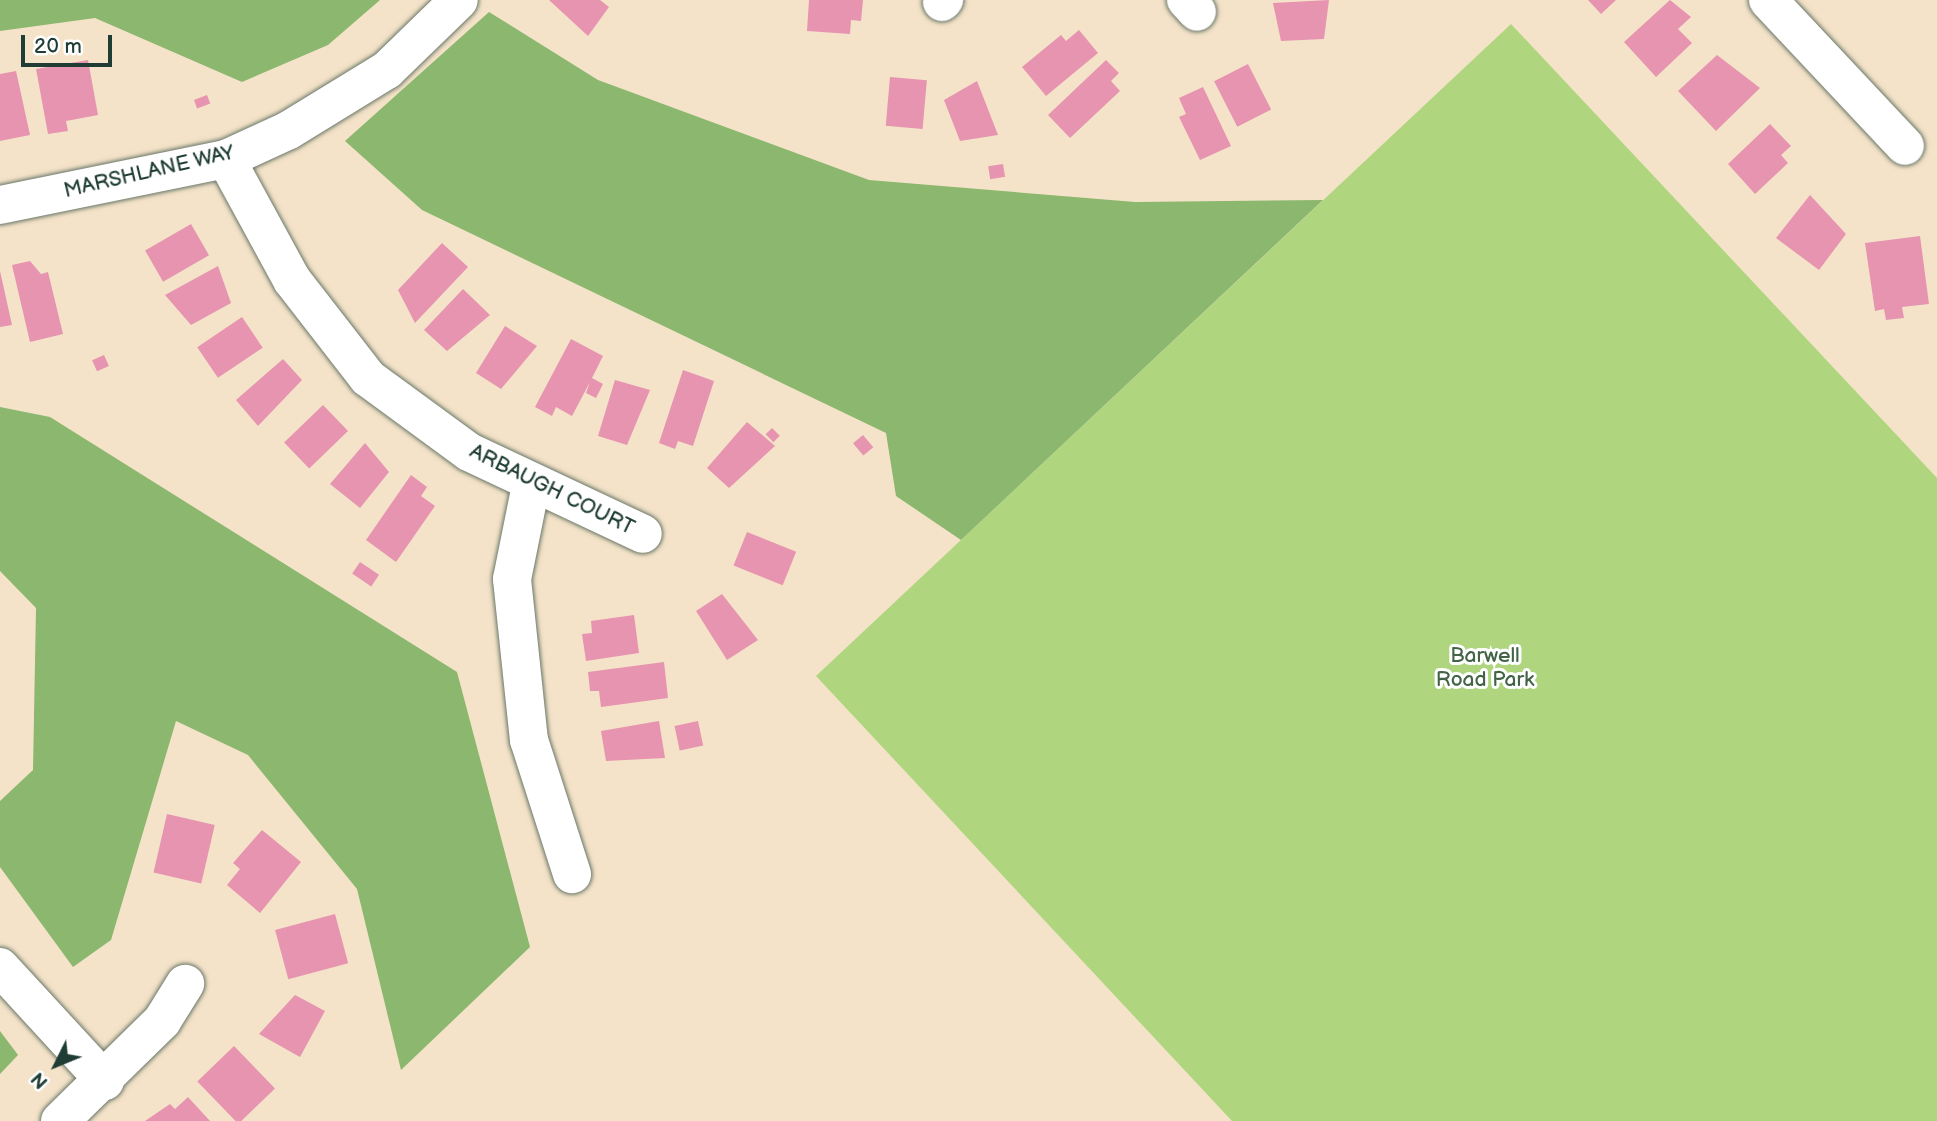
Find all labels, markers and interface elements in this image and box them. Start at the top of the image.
scale bar [24,21,116,65]
text: 20 m [34,34,82,59]
street label: MARSHLANE WAY [61,140,237,204]
street label: ARBAUGH COURT [465,439,639,541]
park label: Barwell Road Park [1436,643,1534,693]
north arrow [21,1030,91,1100]
text: N [27,1067,54,1093]

